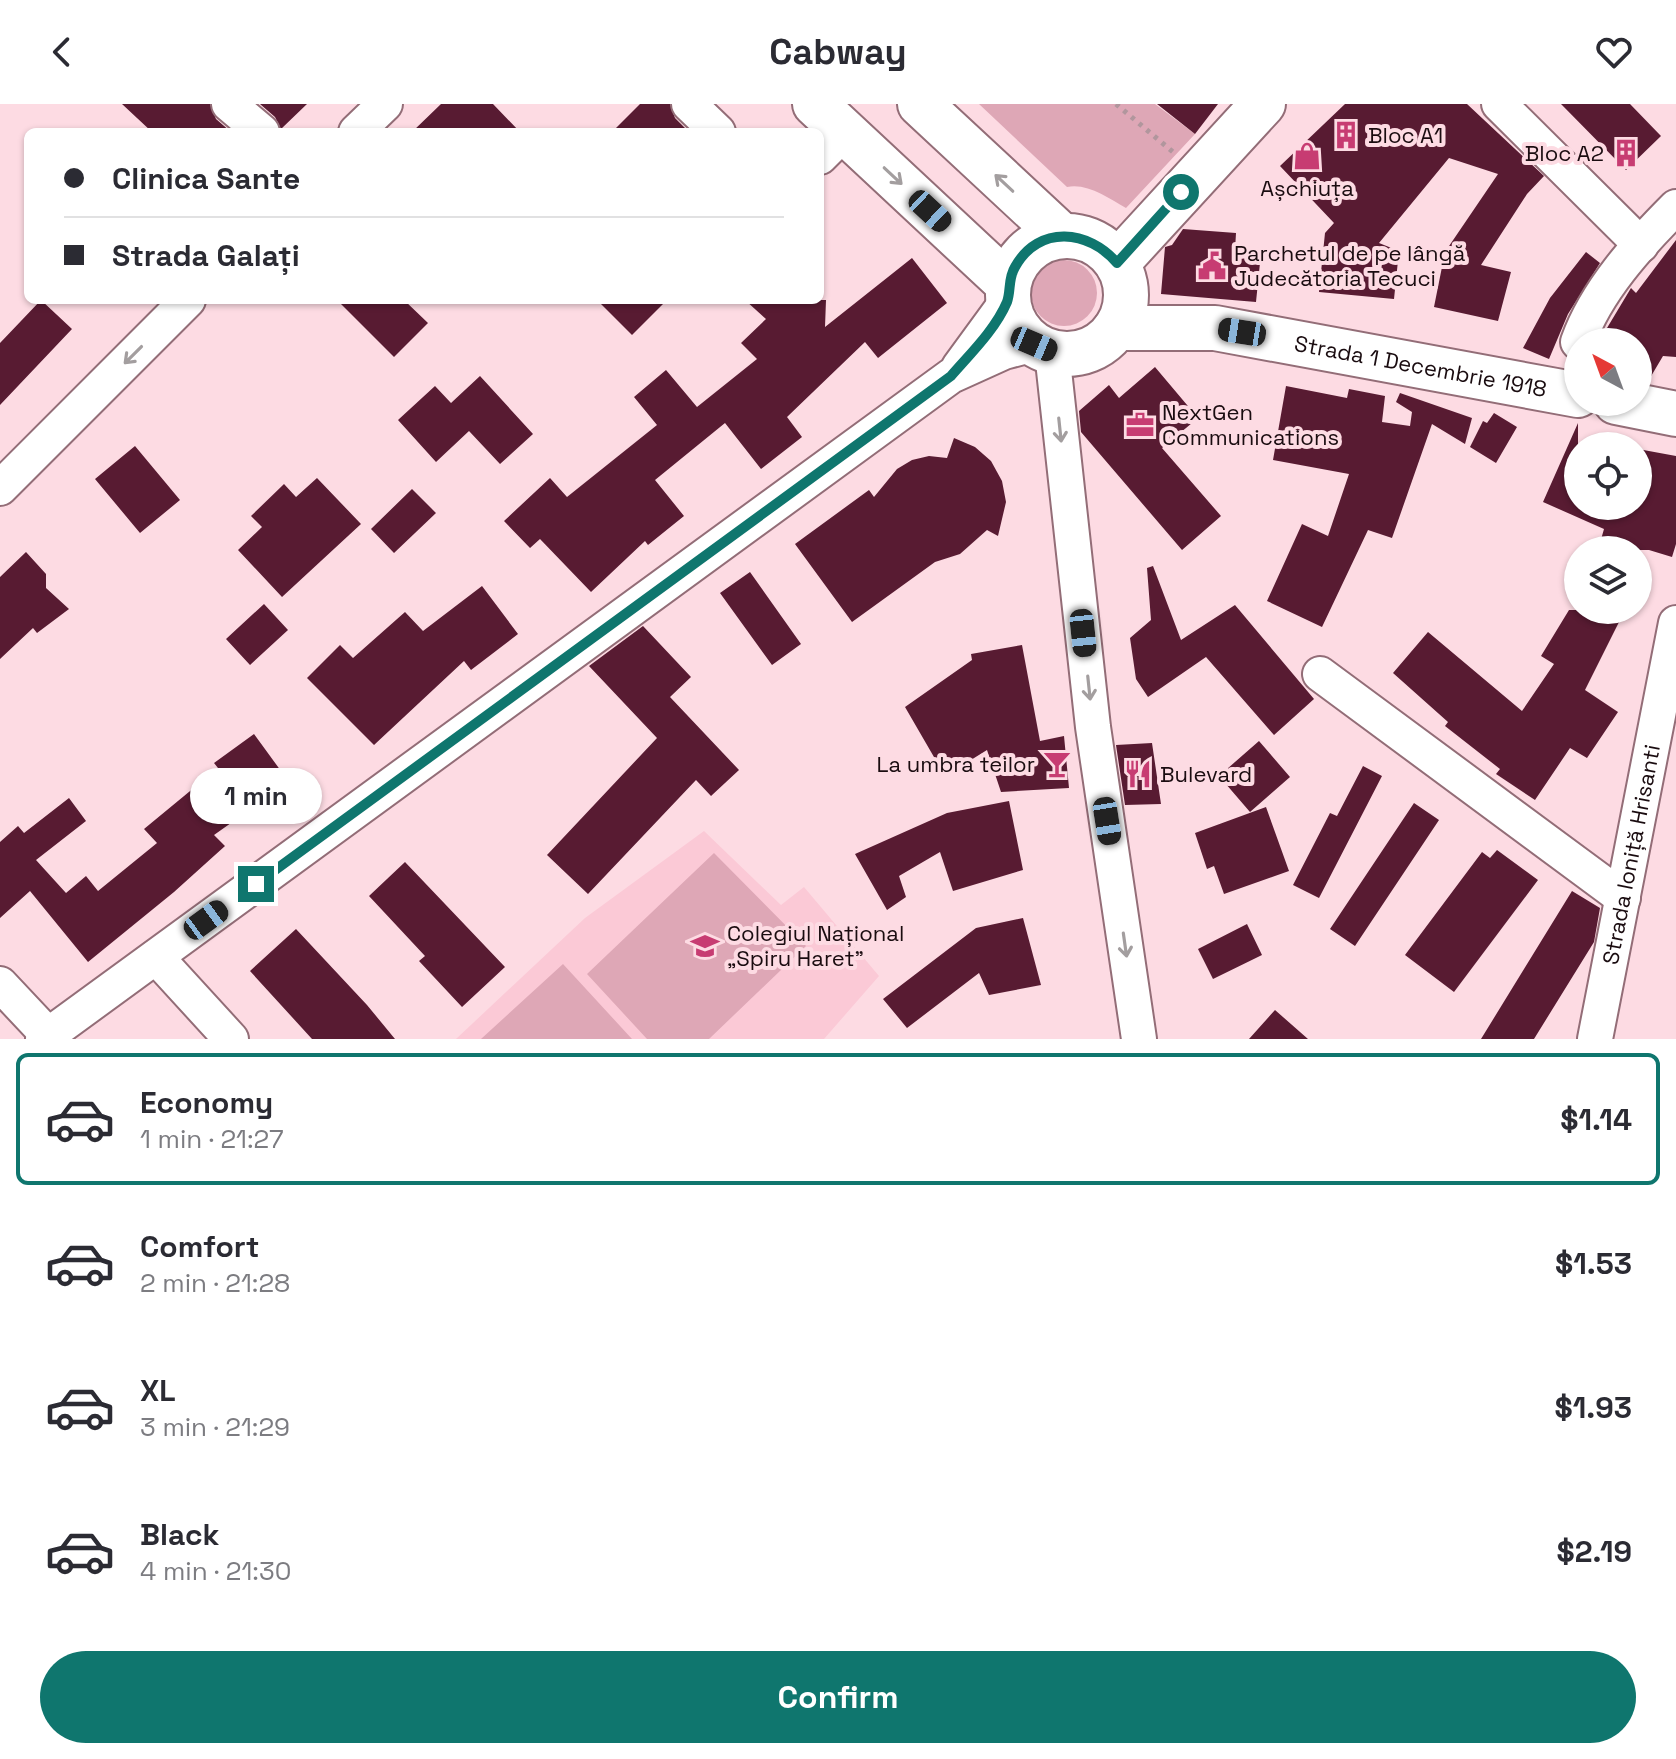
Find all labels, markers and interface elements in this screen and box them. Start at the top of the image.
text: Cabway [769,29,907,75]
icon: back [40,30,84,74]
icon: heart [1592,30,1636,74]
building icon: Bloc A1 [1331,120,1361,150]
place label: Bloc A1 [1368,121,1443,149]
building icon: Bloc A2 [1611,138,1641,168]
place label: Bloc A2 [1525,139,1604,167]
shop icon: Așchiuța [1292,141,1322,171]
text: Clinica Sante [112,159,300,198]
one-way arrow [882,167,902,185]
one-way arrow [995,174,1015,192]
route start [1163,174,1199,210]
place label: Așchiuța [1260,174,1354,202]
car [904,186,956,236]
text: Strada Galați [112,236,300,275]
place label: Parchetul de pe lângă Judecătoria Tecuci [1234,239,1466,292]
public building icon: Parchetul de pe lângă Judecătoria Tecuci [1197,251,1227,281]
car [1216,316,1268,348]
car [1007,324,1061,364]
north arrow [1564,328,1652,416]
map controls [1564,328,1652,624]
street label: Strada 1 Decembrie 1918 [1292,329,1549,403]
one-way arrow [124,345,143,364]
place label: NextGen Communications [1162,398,1339,451]
office icon: NextGen Communications [1125,410,1155,440]
one-way arrow [1053,416,1068,443]
button: locate [1564,432,1652,520]
button: layers [1564,536,1652,624]
car [1069,608,1097,658]
one-way arrow [1081,674,1096,701]
street label: Strada Ioniță Hrisanti [1596,742,1666,967]
bar icon: La umbra teilor [1042,749,1072,779]
place label: La umbra teilor [876,750,1035,778]
restaurant icon: Bulevard [1123,759,1153,789]
place label: Bulevard [1160,760,1252,788]
callout: 1 min [190,768,322,824]
text: 1 min [224,779,288,813]
car [1091,795,1123,847]
route end [238,866,274,902]
car [180,896,232,944]
place label: Colegiul Național „Spiru Haret” [727,919,904,972]
school or university icon: Colegiul Național „Spiru Haret” [690,931,720,961]
one-way arrow [1118,932,1133,958]
icon: car [44,1083,116,1155]
text: Economy [140,1083,273,1122]
text: $1.14 [1560,1100,1632,1139]
text: 1 min · 21:27 [140,1122,284,1156]
icon: car [44,1227,116,1299]
text: Comfort [140,1227,259,1266]
text: $1.53 [1555,1244,1632,1283]
text: 2 min · 21:28 [140,1266,290,1300]
icon: car [44,1371,116,1443]
text: XL [140,1371,176,1410]
text: $1.93 [1555,1388,1632,1427]
text: 3 min · 21:29 [140,1410,290,1444]
icon: car [44,1515,116,1587]
text: Black [140,1515,219,1554]
text: $2.19 [1557,1532,1632,1571]
text: 4 min · 21:30 [140,1554,291,1588]
button: Confirm [40,1651,1636,1743]

